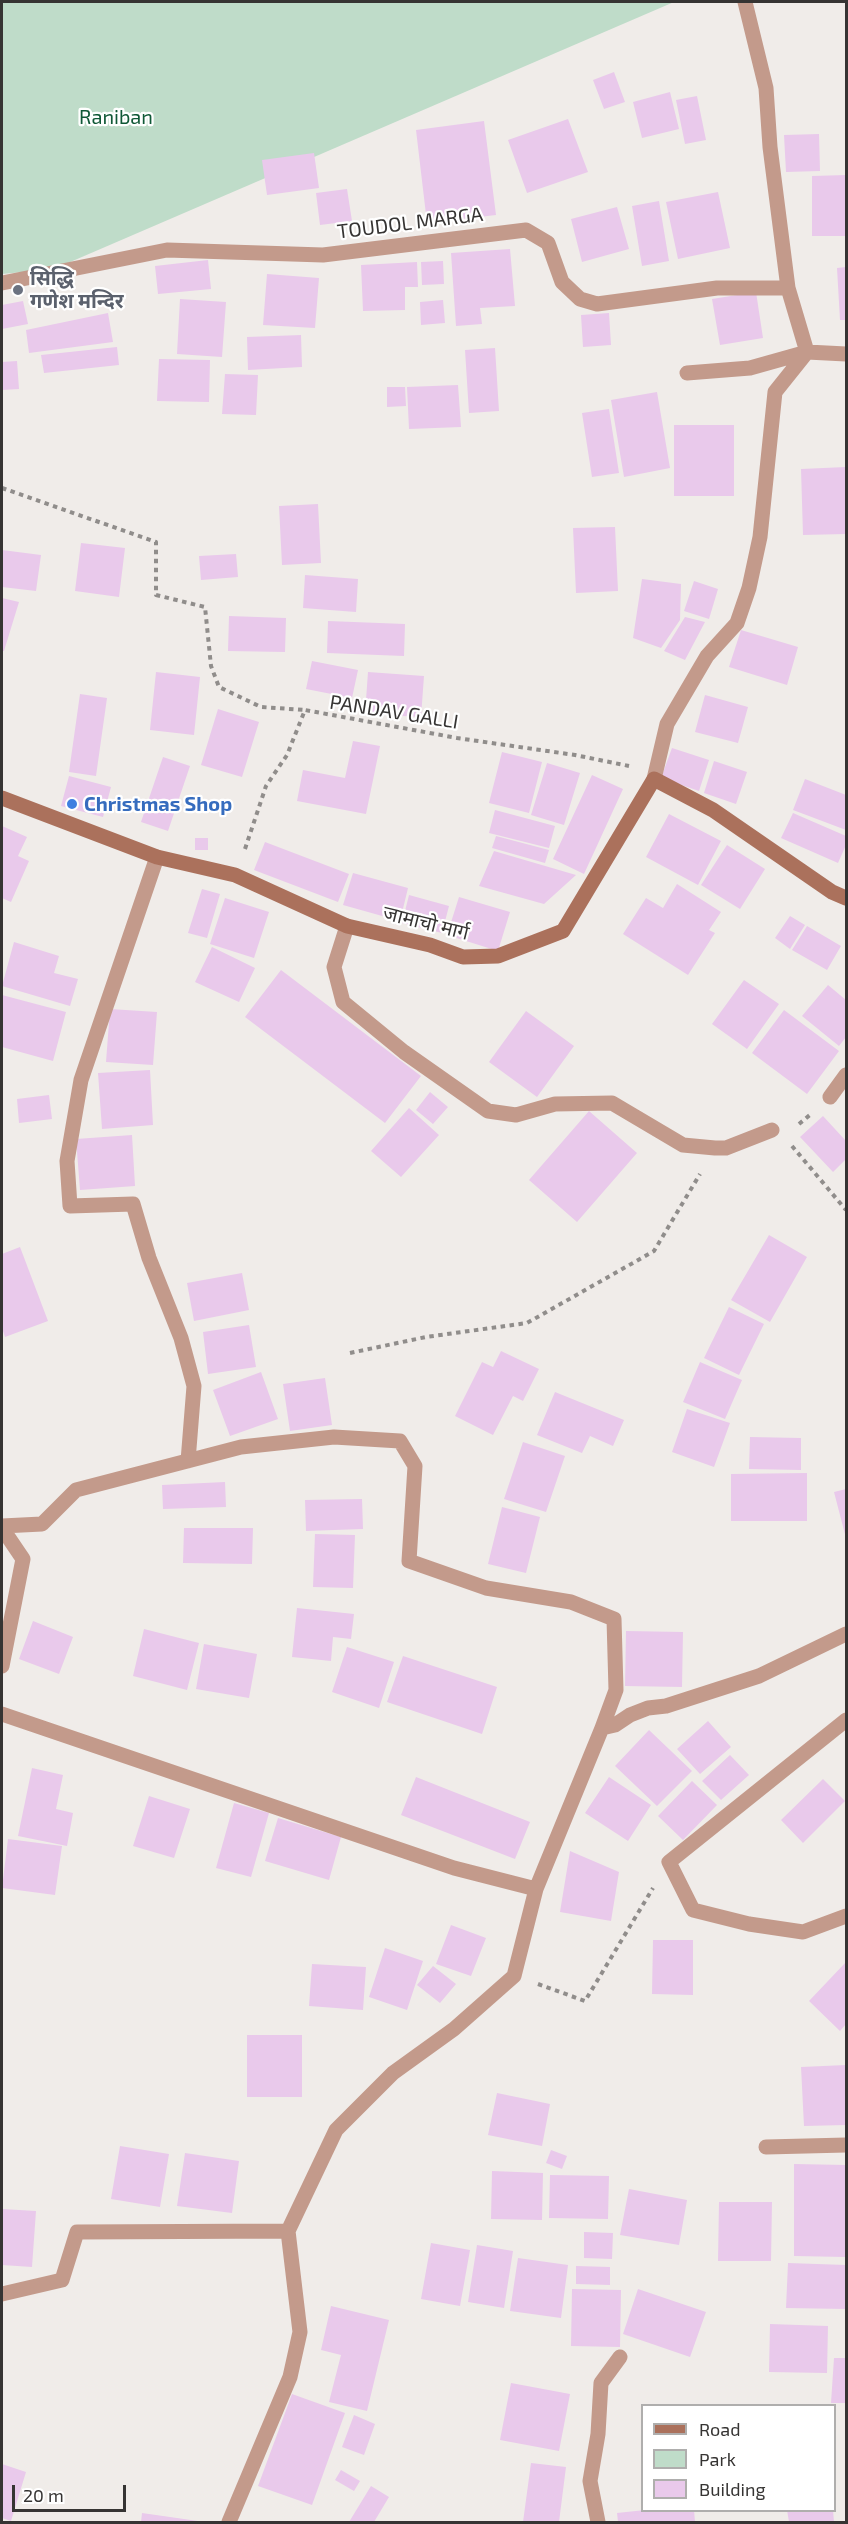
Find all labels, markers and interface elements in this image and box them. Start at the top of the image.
park label: Raniban [79,105,153,129]
street label: TOUDOL MARGA [336,202,484,244]
place label: सिद्धि गणेश मन्दिर [30,266,123,313]
marker: सिद्धि गणेश मन्दिर [11,283,25,297]
street label: PANDAV GALLI [328,690,460,734]
place label: Christmas Shop [84,792,232,816]
marker: Christmas Shop [65,797,79,811]
street label: जामाचो मार्ग [380,901,472,945]
legend [641,2404,836,2512]
text: Road [699,2418,740,2440]
text: Park [699,2448,736,2470]
scale bar [15,2473,129,2511]
text: Building [699,2478,766,2500]
text: 20 m [23,2484,64,2506]

